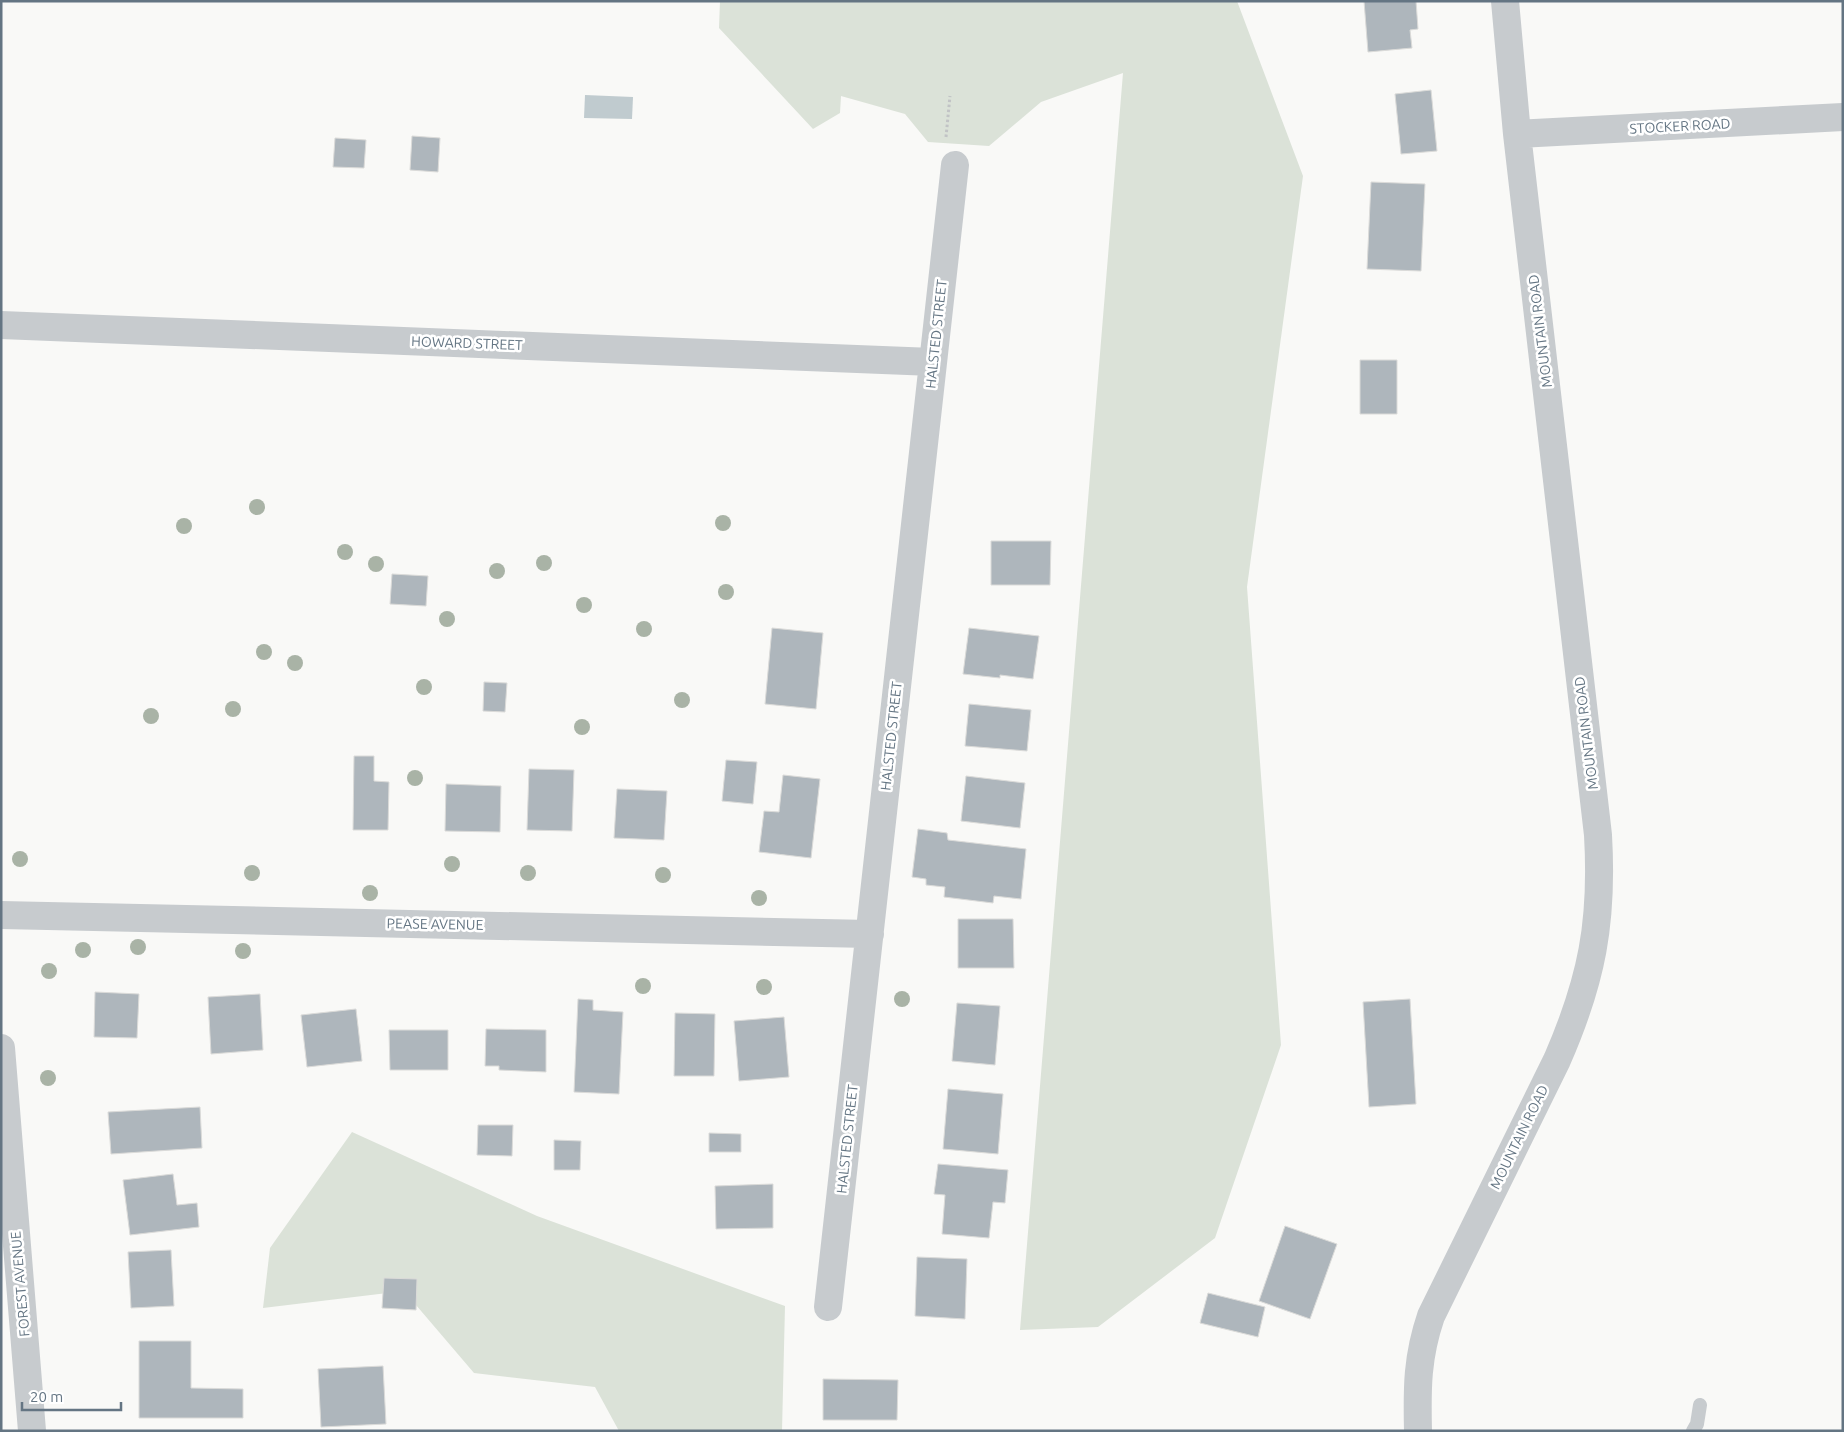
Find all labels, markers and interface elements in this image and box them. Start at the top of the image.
street label: STOCKER ROAD [1629,115,1731,137]
street label: MOUNTAIN ROAD [1525,273,1555,389]
street label: HALSTED STREET [922,278,950,389]
street label: HOWARD STREET [411,333,523,353]
street label: MOUNTAIN ROAD [1571,675,1601,791]
street label: HALSTED STREET [877,680,905,791]
street label: PEASE AVENUE [387,915,484,933]
street label: MOUNTAIN ROAD [1487,1082,1551,1192]
street label: HALSTED STREET [833,1083,861,1194]
street label: FOREST AVENUE [7,1231,33,1337]
scale bar [22,1380,121,1412]
text: 20 m [30,1388,63,1405]

